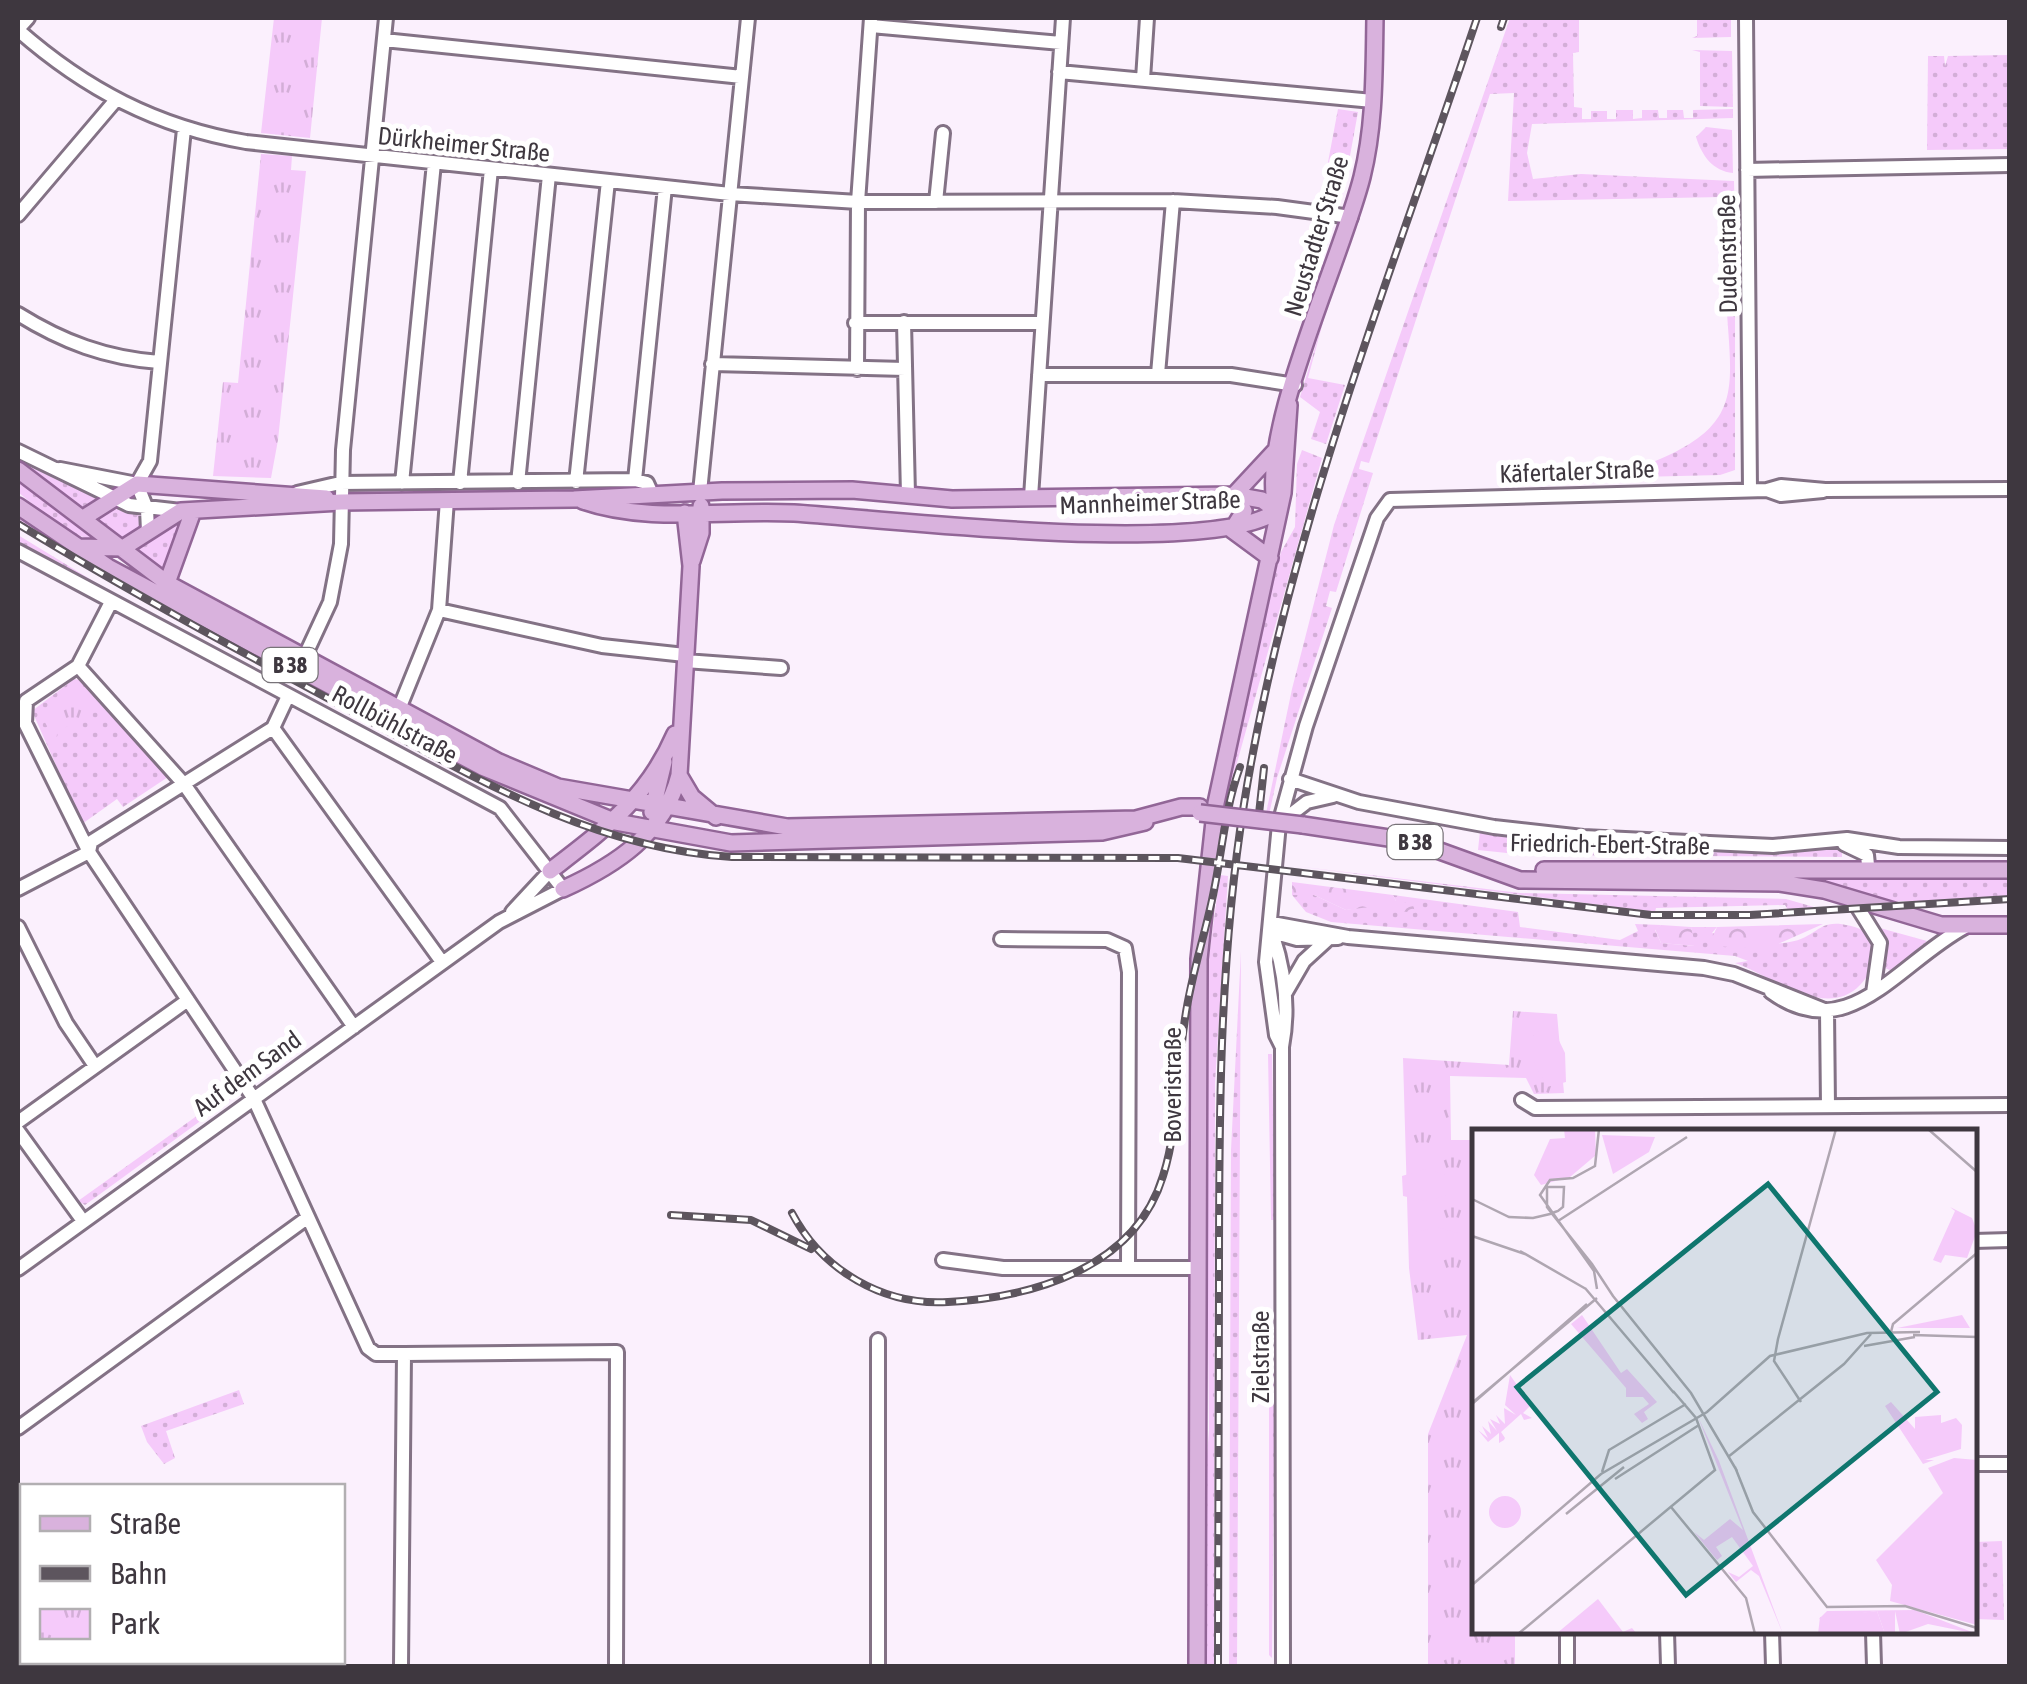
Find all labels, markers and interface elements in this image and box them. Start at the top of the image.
street label: Dürkheimer Straße [376,121,552,167]
street label: Neustadter Straße [1278,152,1354,320]
street label: Dudenstraße [1712,194,1742,314]
street label: Käfertaler Straße [1499,454,1655,488]
street label: Mannheimer Straße [1059,485,1241,519]
road number: B 38 [262,648,318,682]
street label: Rollbühlstraße [328,679,462,769]
road number: B 38 [1388,825,1442,859]
street label: Friedrich-Ebert-Straße [1510,828,1710,860]
street label: Auf dem Sand [188,1025,306,1121]
street label: Boveristraße [1158,1027,1186,1143]
inset map [1472,1129,1977,1634]
street label: Zielstraße [1246,1311,1274,1403]
legend [20,1484,345,1664]
text: Straße [110,1506,181,1540]
text: Bahn [110,1556,167,1590]
text: Park [110,1606,160,1640]

